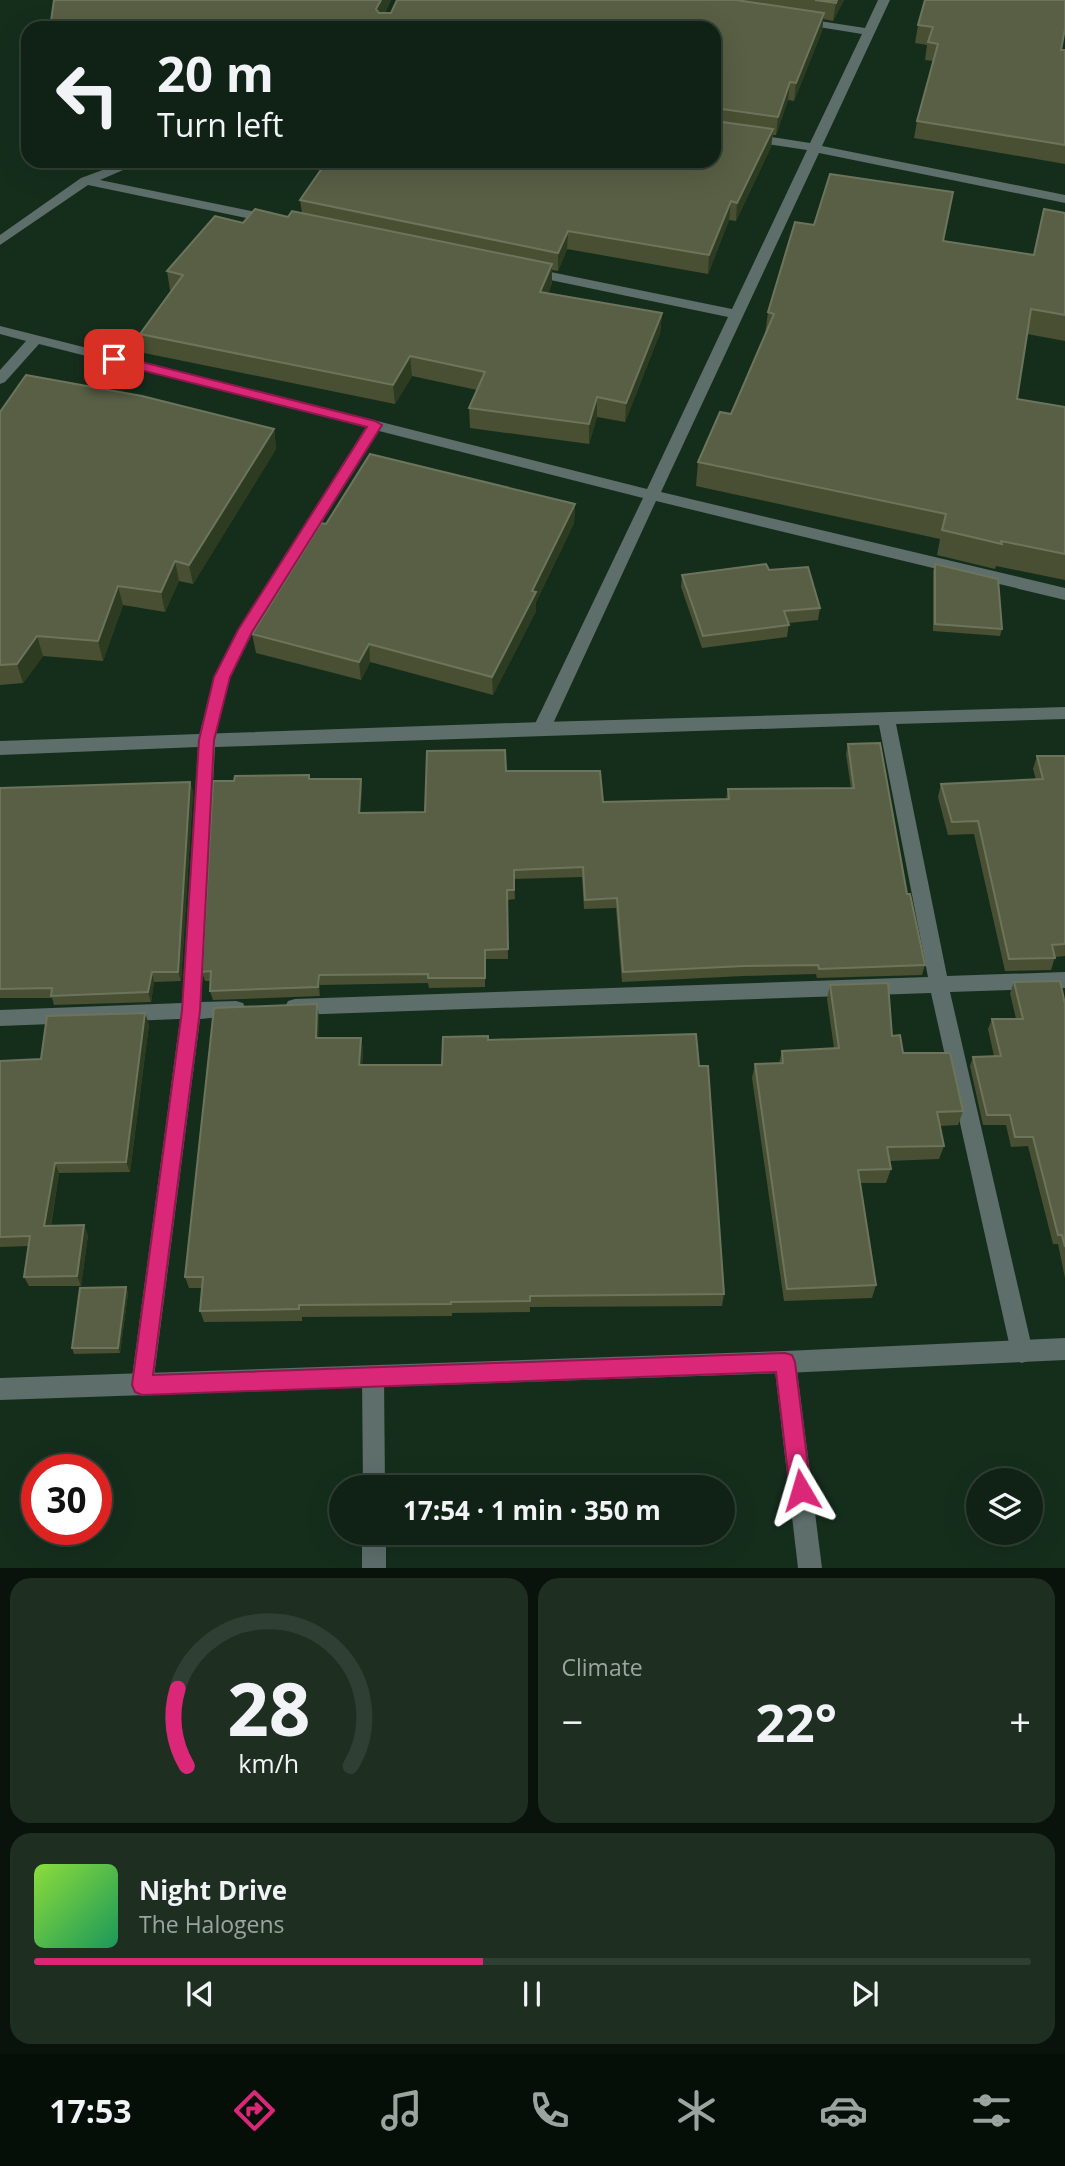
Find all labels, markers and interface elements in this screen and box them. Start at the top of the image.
text: 20 m [157,40,274,106]
icon: left [42,49,133,140]
text: Turn left [157,103,283,146]
pin [84,329,144,389]
icon: arrive [95,340,133,378]
position arrow [764,1453,838,1527]
speed limit sign: 30 [21,1454,112,1545]
map controls [966,1468,1043,1545]
button: layers [966,1468,1043,1545]
text: 17:54 · 1 min · 350 m [403,1492,661,1528]
text: Climate [562,1651,643,1683]
text: 28 [227,1659,310,1758]
text: 22° [755,1686,837,1757]
text: − [562,1695,583,1747]
text: + [1009,1695,1031,1747]
text: km/h [238,1746,299,1780]
text: Night Drive [139,1872,287,1908]
text: The Halogens [139,1908,285,1940]
icon: previous [181,1975,219,2013]
icon: pause [513,1975,551,2013]
icon: next [846,1975,884,2013]
icon: directions [230,2086,279,2135]
icon: music [377,2086,426,2135]
icon: phone [525,2086,574,2135]
icon: climate [672,2086,721,2135]
icon: car [819,2086,868,2135]
icon: filters [967,2086,1016,2135]
text: 17:53 [49,2089,132,2132]

